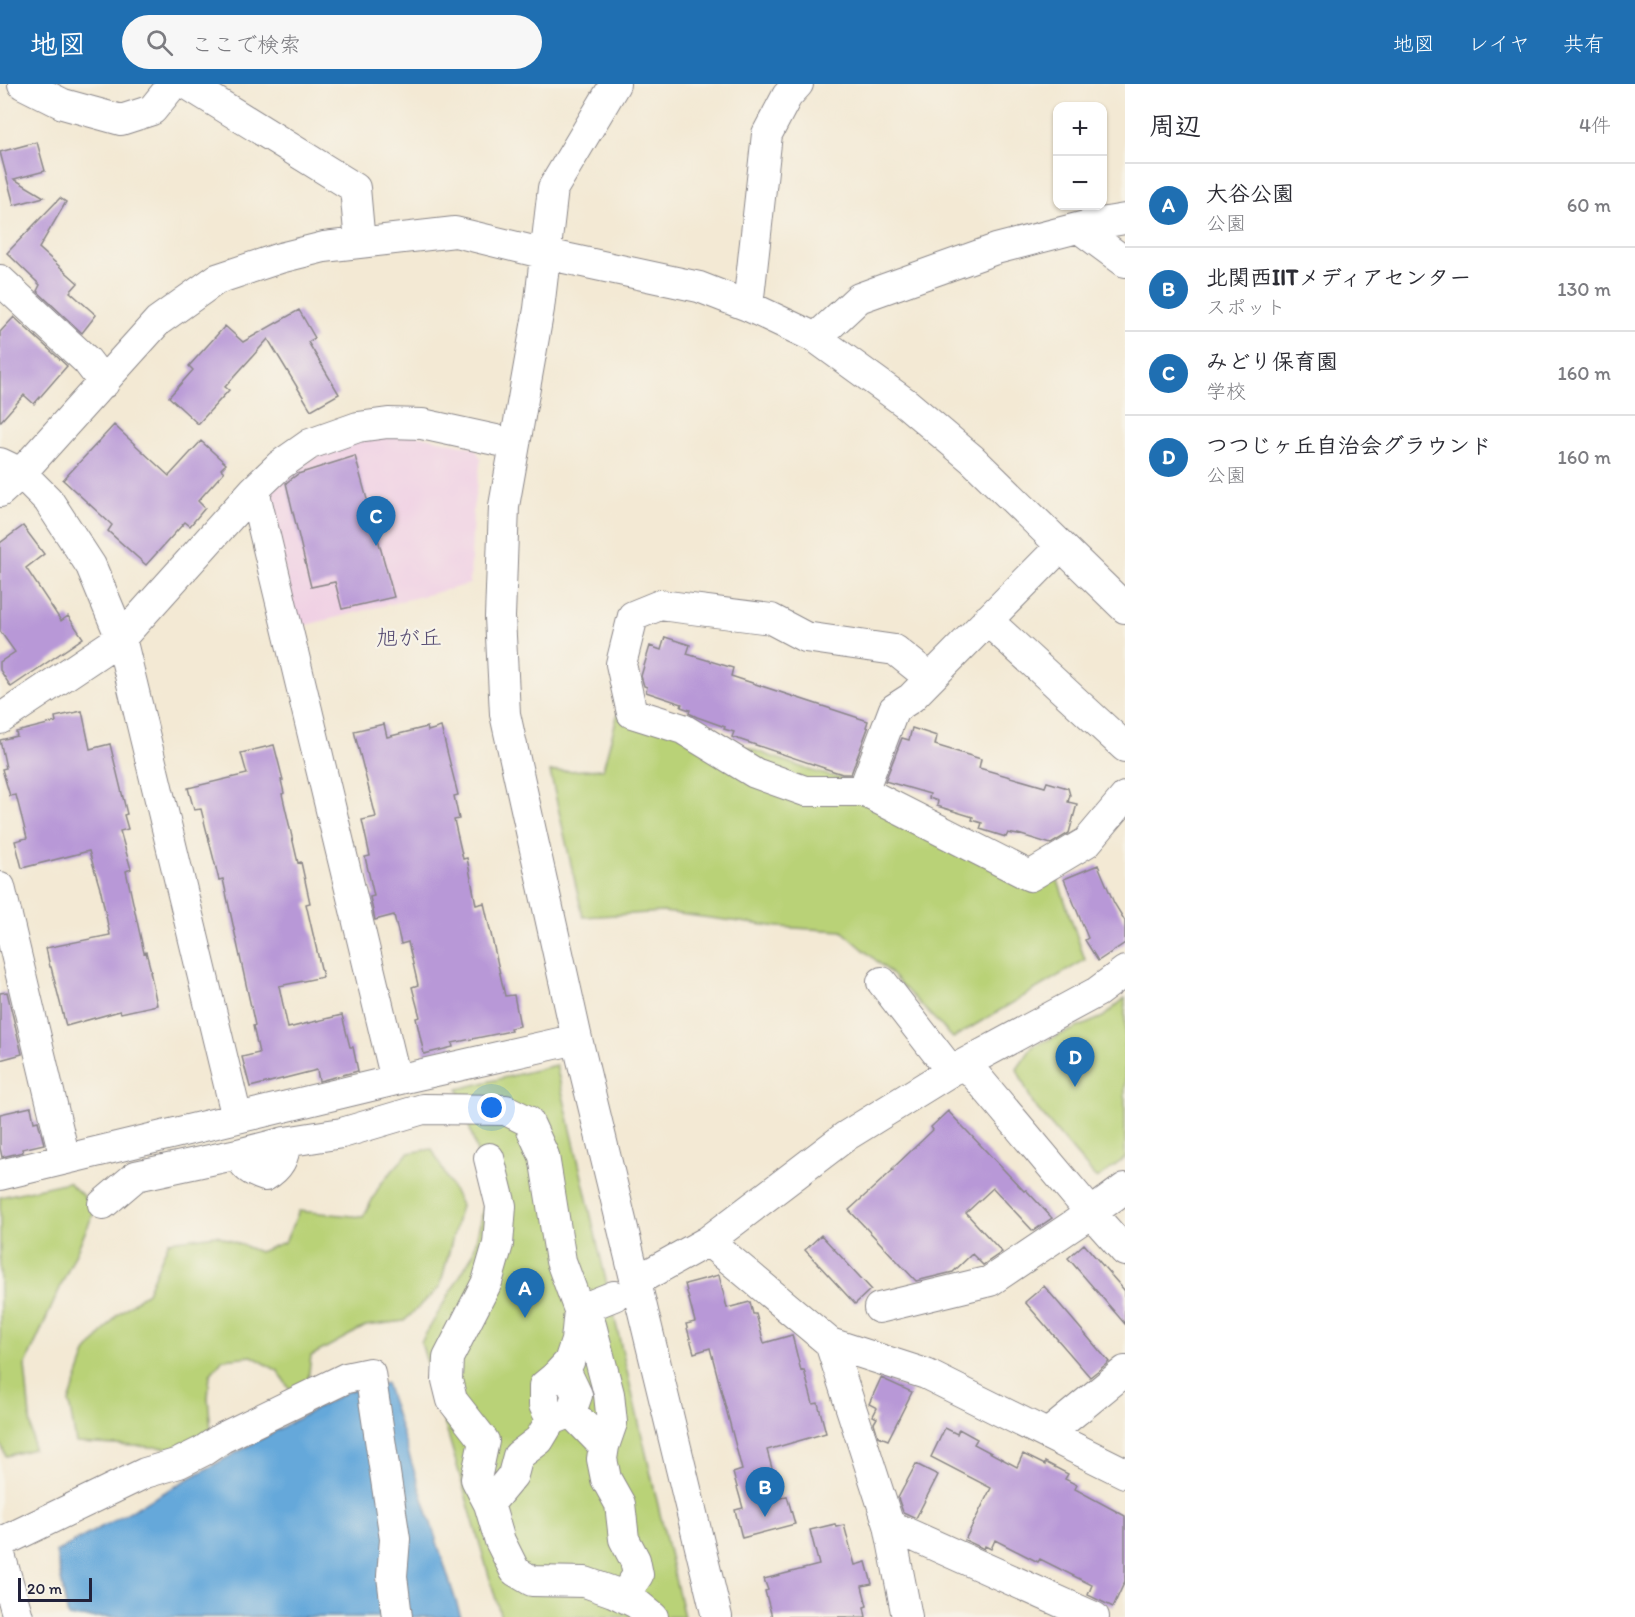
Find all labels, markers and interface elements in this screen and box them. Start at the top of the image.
search box [122,15,542,69]
icon: search [143,26,176,59]
text: 地図 [30,27,86,61]
text: ここで検索 [191,31,301,58]
text: 地図 [1393,31,1435,56]
text: レイヤ [1468,31,1530,56]
text: 共有 [1563,31,1605,56]
map controls [1053,102,1107,210]
button: + [1053,102,1107,156]
text: 周辺 [1149,110,1201,142]
text: 4件 [1579,113,1611,137]
button: − [1053,156,1107,210]
text: 大谷公園 [1206,180,1294,207]
text: A [1162,193,1175,217]
text: 60 m [1567,193,1611,217]
text: 公園 [1206,211,1246,235]
text: 北関西IITメディアセンター [1206,264,1471,291]
text: B [1162,277,1175,301]
text: 130 m [1557,277,1611,301]
text: スポット [1206,295,1286,319]
text: みどり保育園 [1206,348,1338,375]
text: C [1162,361,1175,385]
text: 160 m [1558,361,1611,385]
text: 学校 [1206,379,1246,403]
text: つつじヶ丘自治会グラウンド [1206,432,1492,459]
text: D [1162,445,1175,469]
text: 160 m [1558,445,1611,469]
text: 公園 [1206,463,1246,487]
pin: C [356,496,395,546]
district label: 旭が丘 [376,624,442,651]
pin: D [1056,1038,1094,1087]
your location [477,1093,506,1122]
pin: A [506,1268,544,1318]
pin: B [746,1468,784,1517]
scale bar [18,1575,92,1602]
text: 20 m [27,1579,62,1598]

